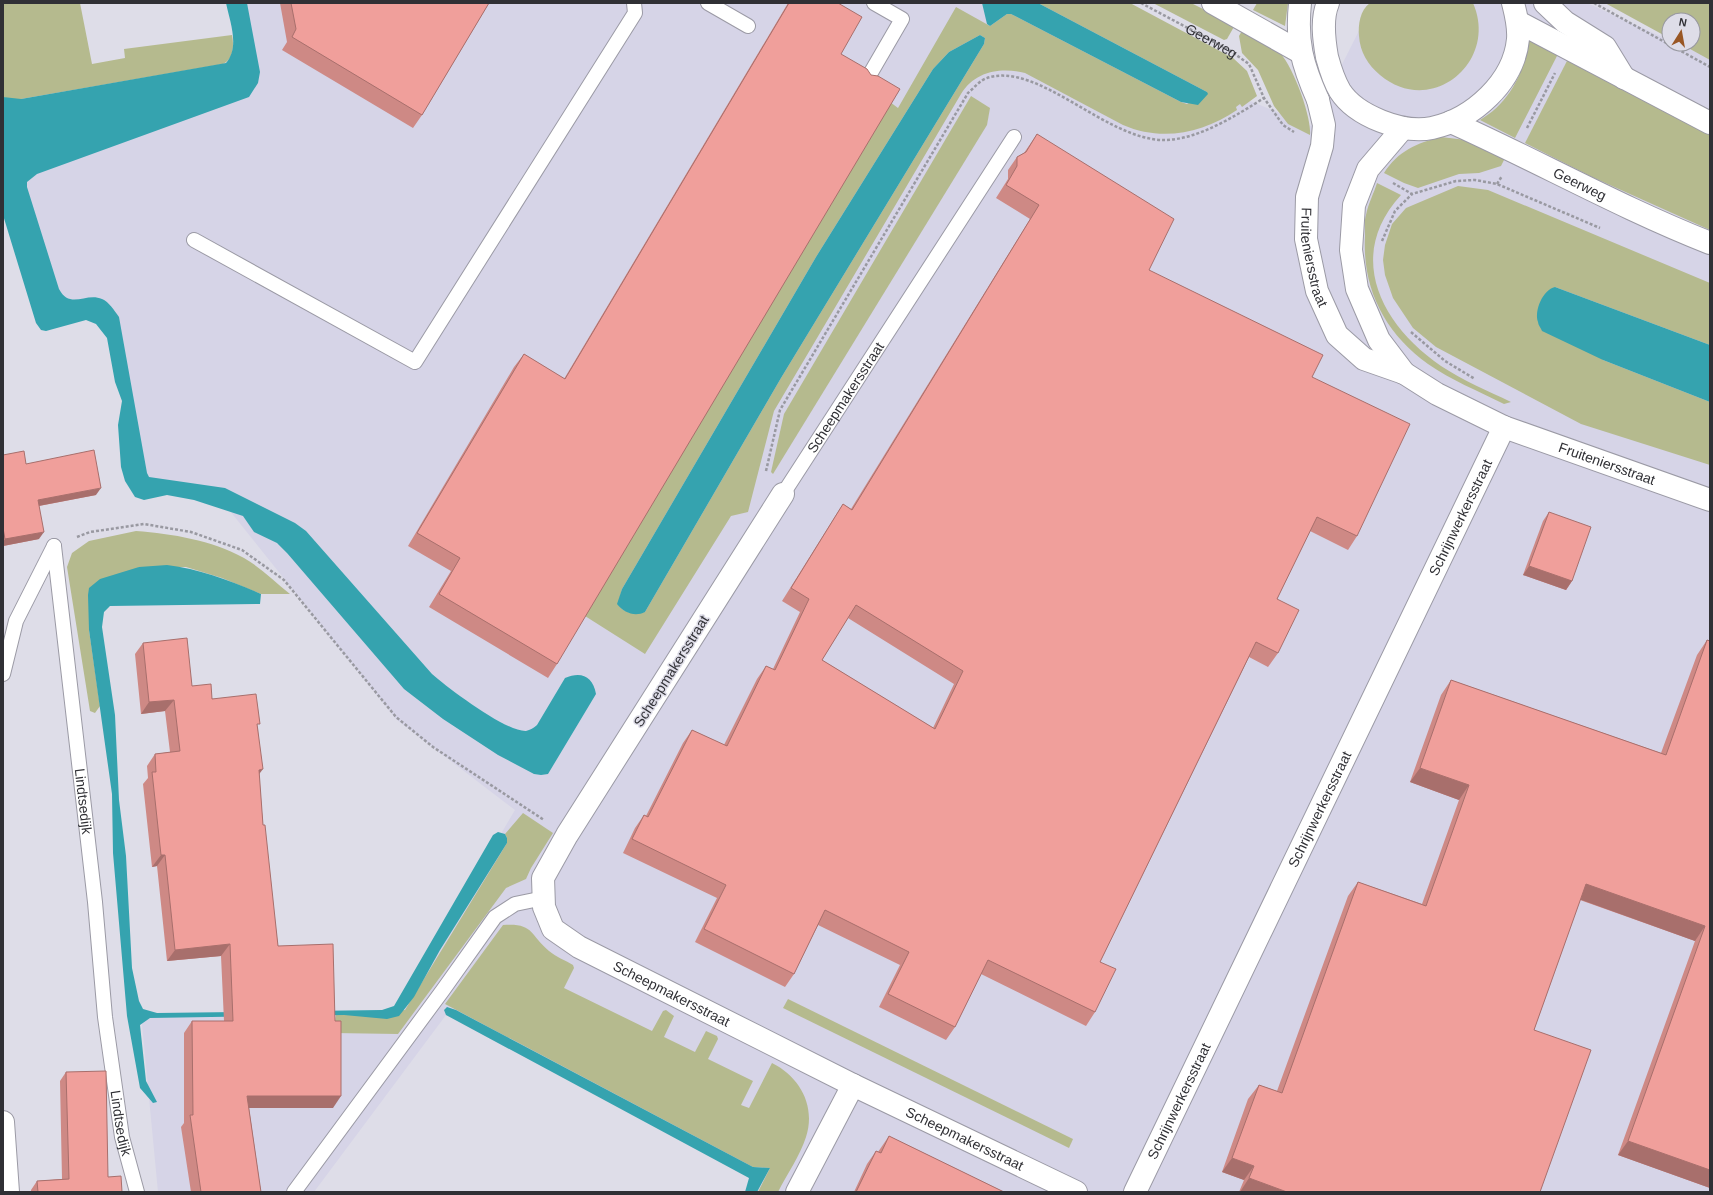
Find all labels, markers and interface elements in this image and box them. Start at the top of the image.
north arrow [1661,12,1701,52]
text: N [1678,16,1688,29]
street label: Geerweg [1183,20,1241,62]
street label: Geerweg [1551,164,1609,204]
street label: Fruiteniersstraat [1297,207,1331,309]
street label: Scheepmakersstraat [804,339,887,456]
street label: Fruiteniersstraat [1557,439,1657,488]
street label: Schrijnwerkersstraat [1426,457,1495,578]
street label: Scheepmakersstraat [630,612,712,730]
street label: Schrijnwerkersstraat [1285,748,1354,870]
street label: Lindtsedijk [72,767,95,836]
street label: Scheepmakersstraat [611,958,733,1030]
street label: Schrijnwerkersstraat [1144,1040,1214,1162]
street label: Lindtsedijk [107,1089,135,1159]
street label: Scheepmakersstraat [903,1104,1026,1174]

